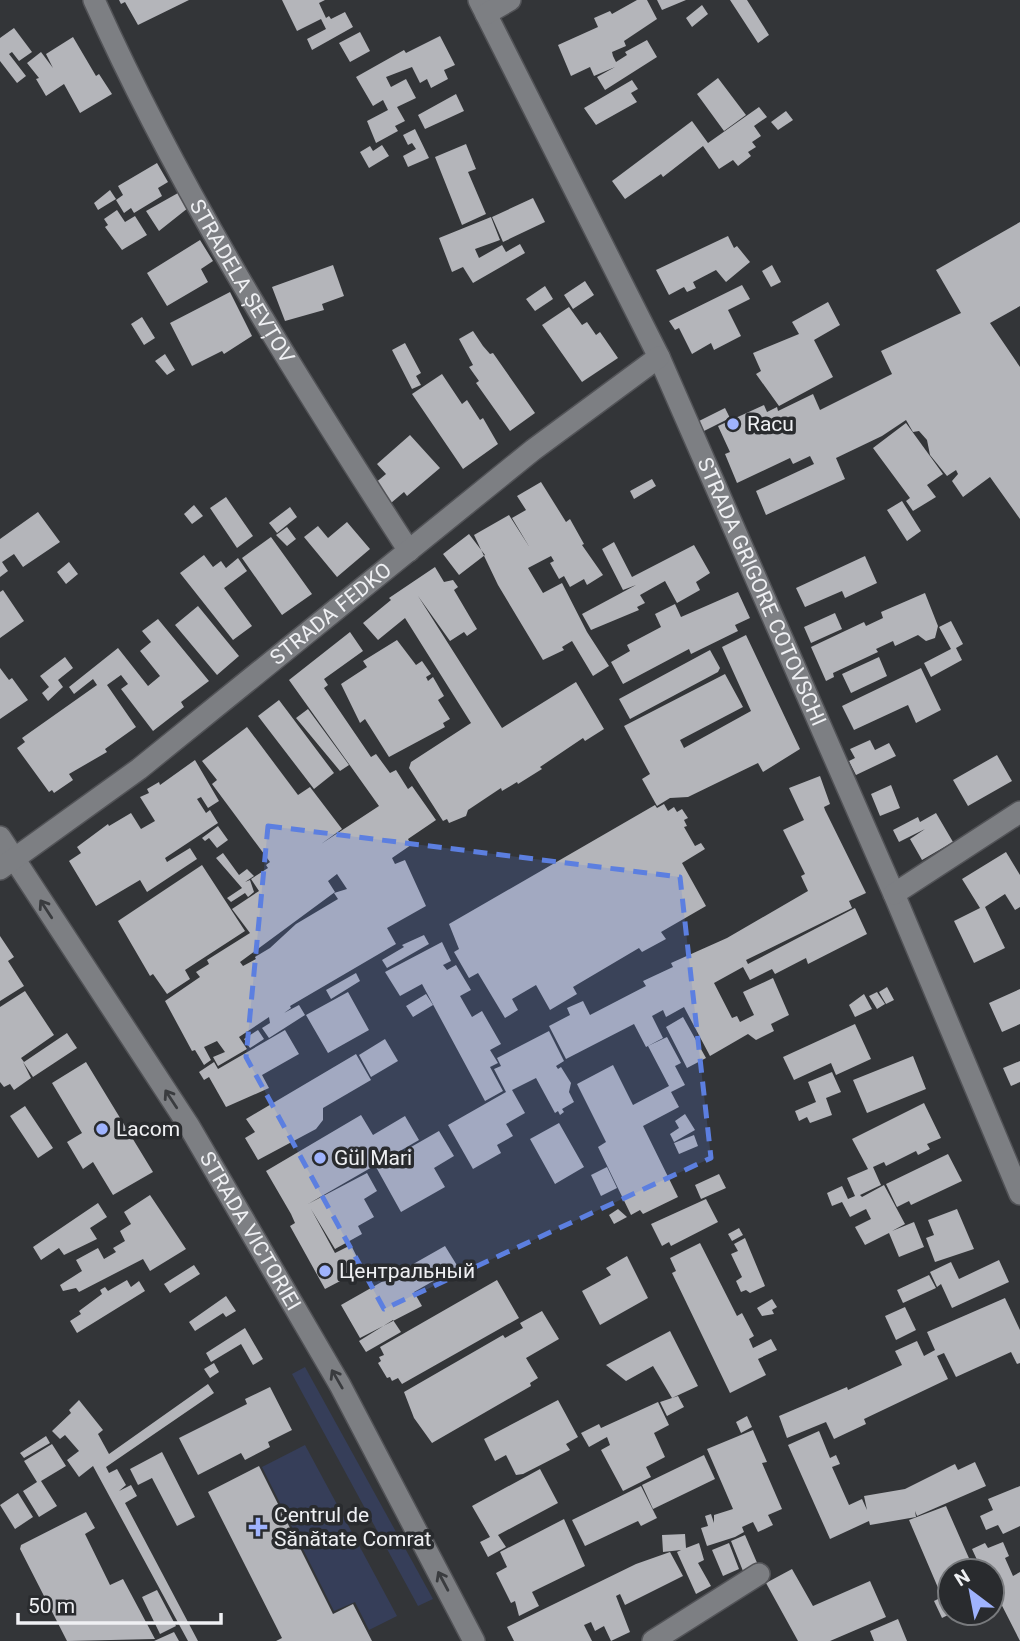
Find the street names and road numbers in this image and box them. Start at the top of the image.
street label: STRADELA ȘEVȚOV [185,195,299,368]
street label: STRADA GRIGORE COTOVSCHI [692,454,831,730]
street label: STRADA FEDKO [265,558,396,670]
street label: STRADA VICTORIEI [195,1147,306,1315]

